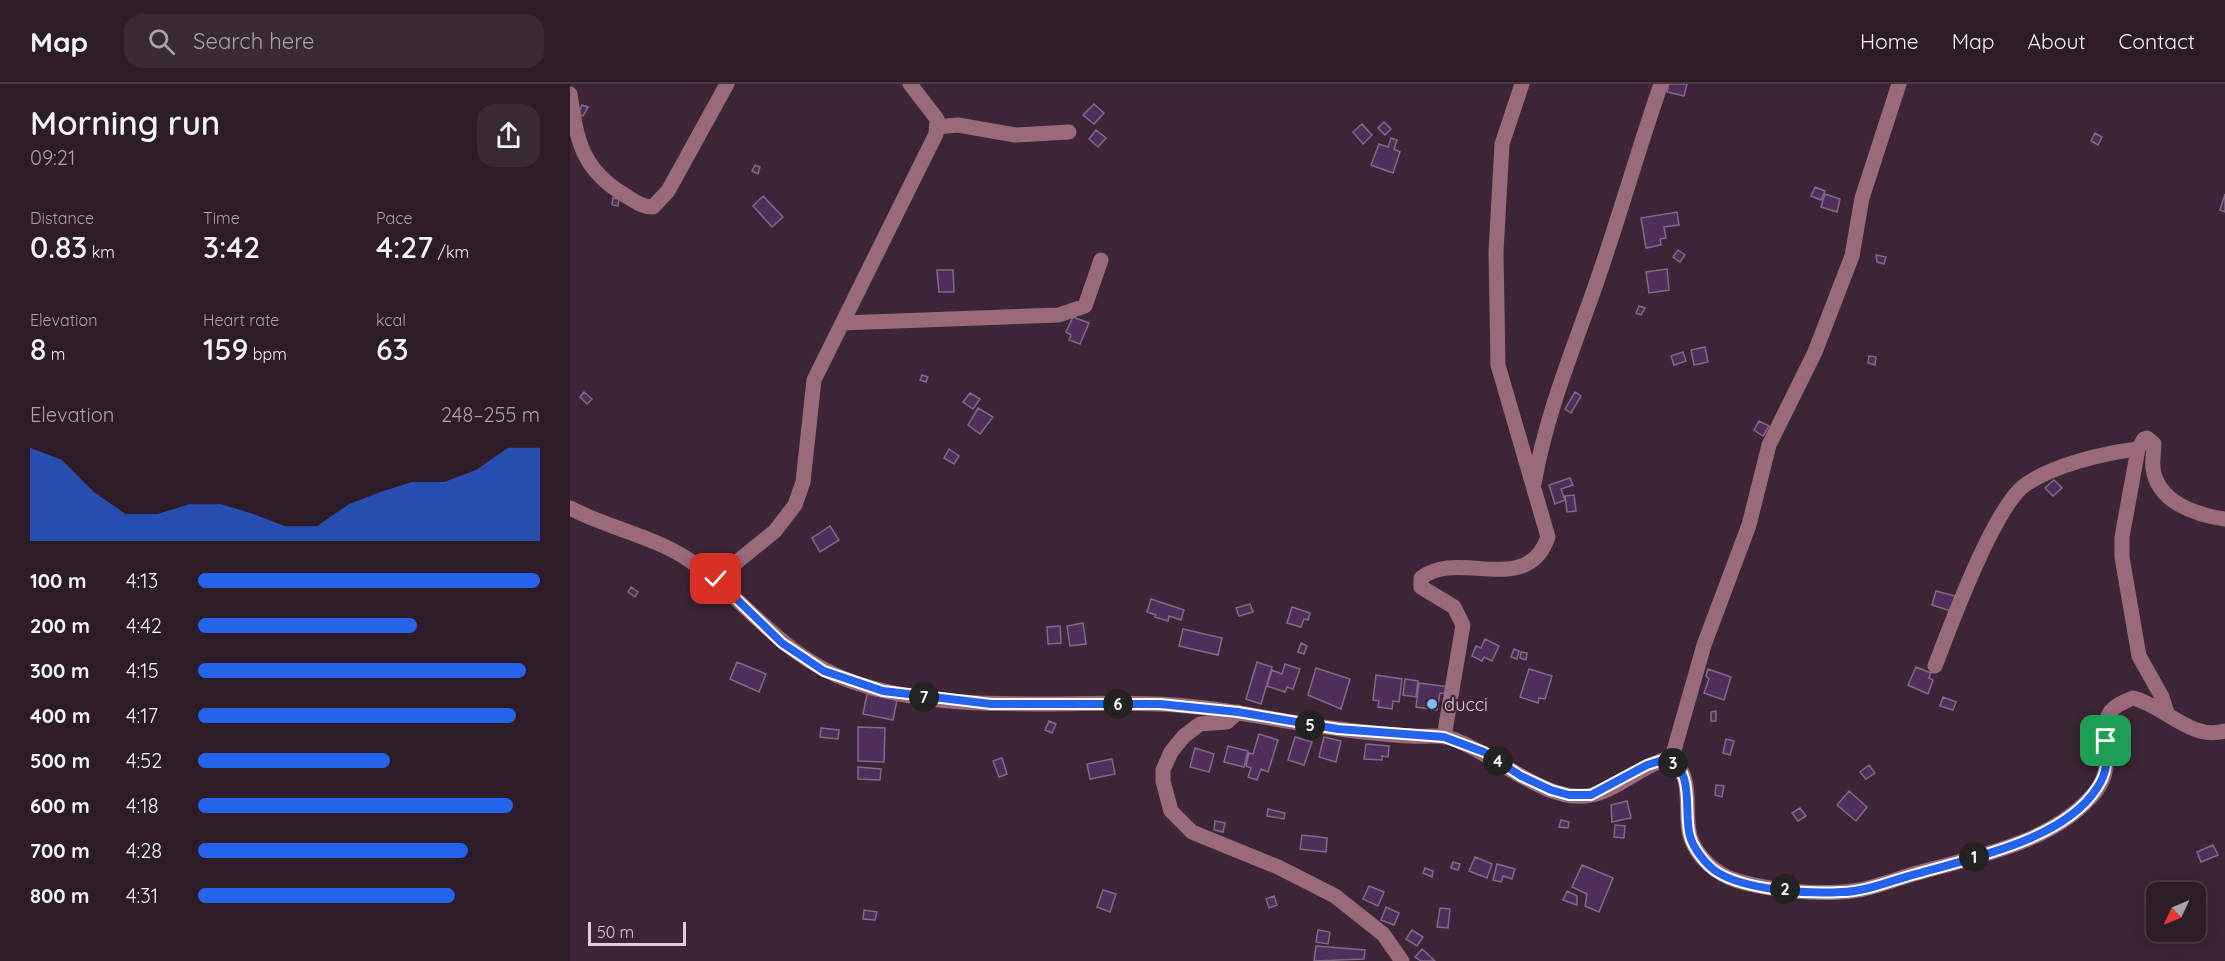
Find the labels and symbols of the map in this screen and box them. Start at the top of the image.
pin [690,553,741,604]
pin: 7 [909,682,939,712]
pin: 6 [1103,689,1133,719]
place label: ducci [1444,693,1488,716]
marker: ducci [1425,697,1439,711]
pin: 5 [1295,710,1325,740]
pin [2080,715,2131,766]
pin: 4 [1483,746,1513,776]
pin: 3 [1658,748,1688,778]
pin: 1 [1959,842,1989,872]
pin: 2 [1770,874,1800,904]
north arrow [2146,882,2206,942]
scale bar [588,919,686,946]

